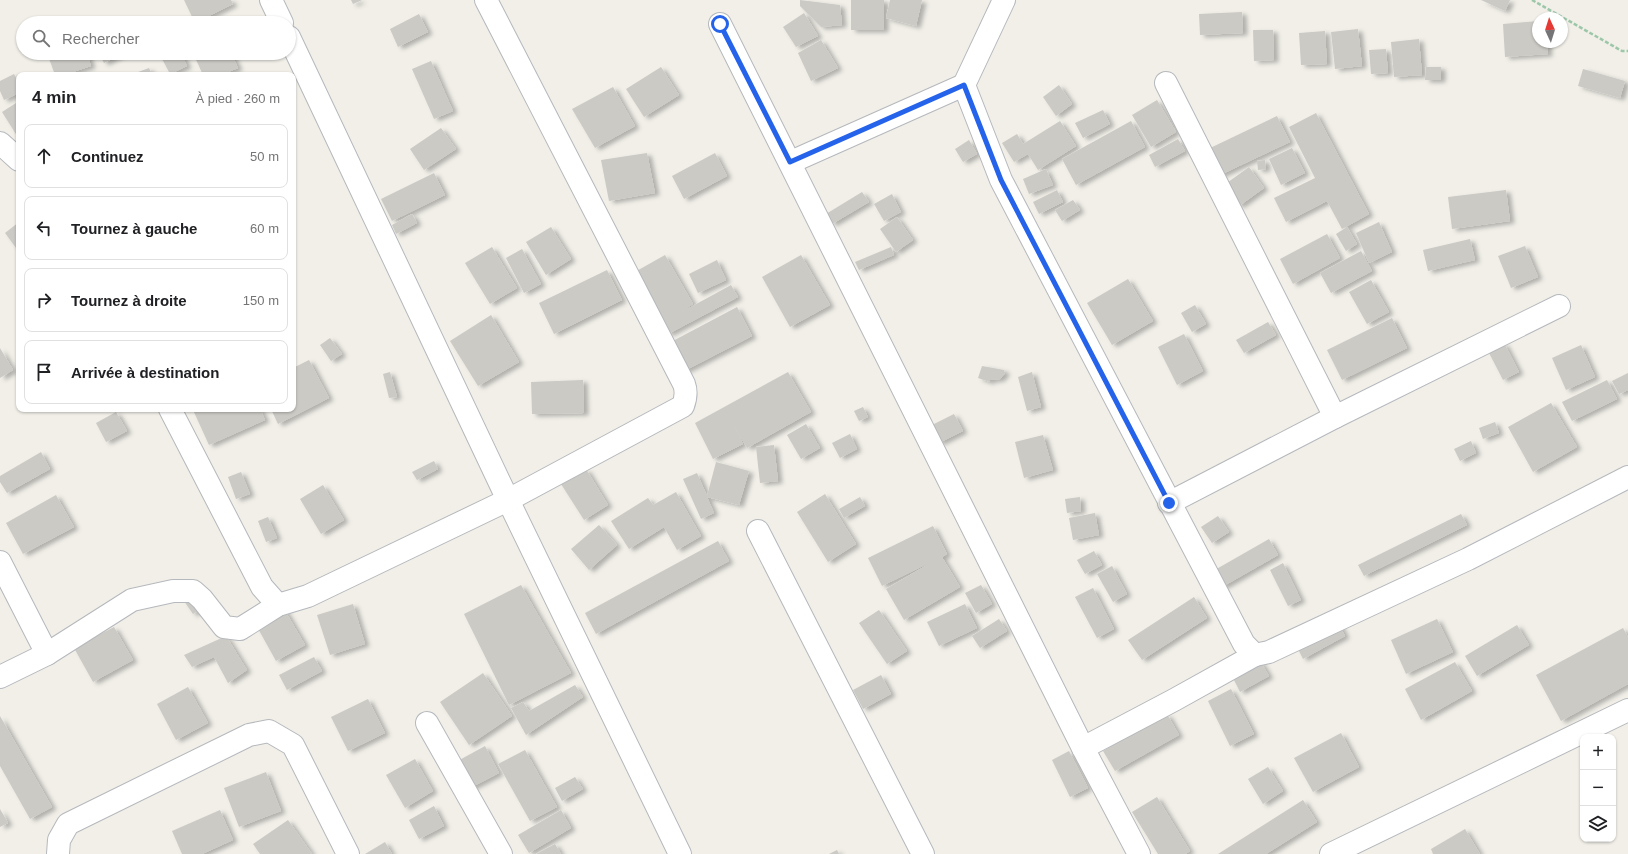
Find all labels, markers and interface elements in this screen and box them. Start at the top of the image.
north arrow [1532,12,1568,48]
route start [711,15,729,33]
search box [16,16,296,60]
icon: search [30,27,52,49]
text: Rechercher [62,30,140,47]
text: 4 min [32,88,76,107]
text: À pied · 260 m [195,91,280,106]
icon: ahead [33,145,55,167]
text: Continuez [71,148,144,165]
text: 50 m [250,149,279,164]
icon: left [33,217,55,239]
text: Tournez à gauche [71,220,197,237]
text: 60 m [250,221,279,236]
icon: right [33,289,55,311]
text: Tournez à droite [71,292,187,309]
text: 150 m [243,293,279,308]
icon: arrive [33,361,55,383]
text: Arrivée à destination [71,364,219,381]
route end [1160,494,1178,512]
map controls [1580,734,1616,842]
button: + [1580,734,1616,770]
button: − [1580,770,1616,806]
button: layers [1580,806,1616,842]

